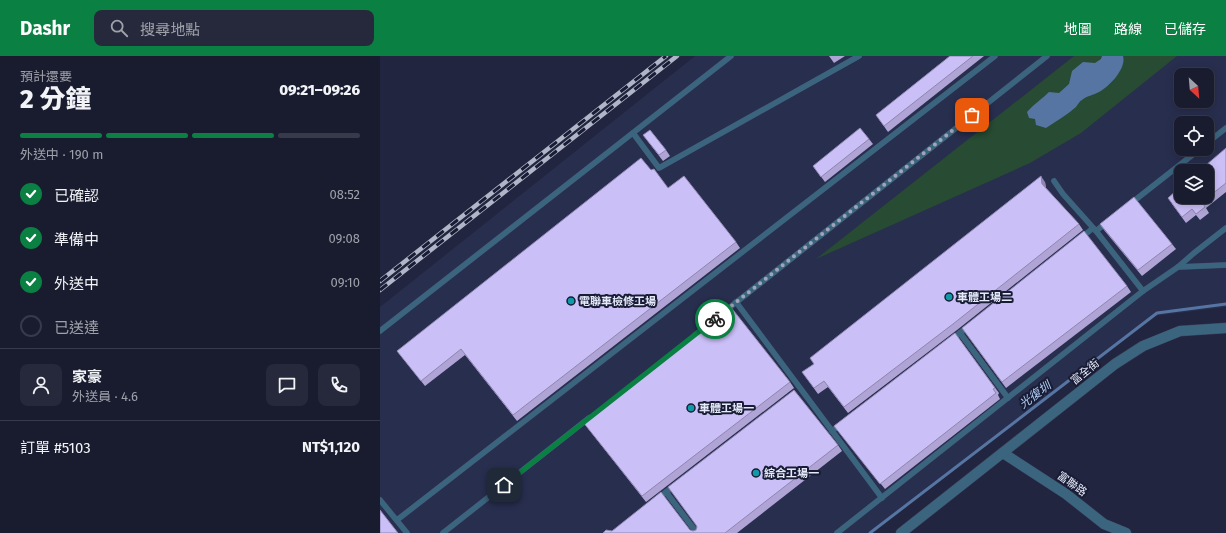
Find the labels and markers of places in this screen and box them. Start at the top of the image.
pin [955,98,989,132]
place label: 車體工場二 [957,291,1012,304]
marker: 車體工場二 [944,292,954,302]
place label: 電聯車檢修工場 [579,295,656,308]
marker: 電聯車檢修工場 [566,296,576,306]
place label: 車體工場一 [699,402,754,415]
marker: 車體工場一 [686,403,696,413]
place label: 綜合工場一 [764,467,819,480]
pin [487,468,521,502]
marker: 綜合工場一 [751,468,761,478]

